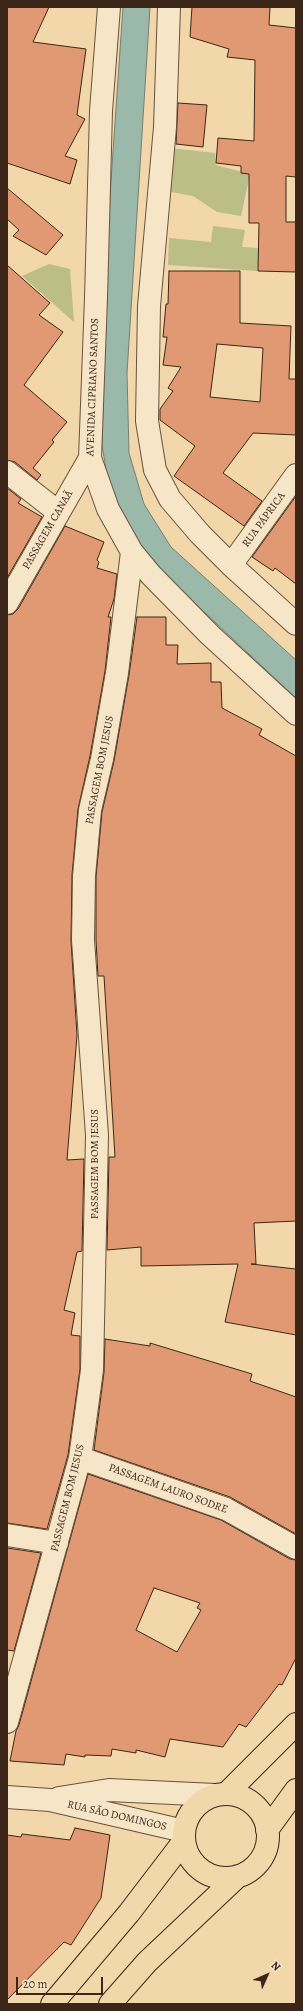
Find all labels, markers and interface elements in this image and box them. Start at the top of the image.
street label: AVENIDA CIPRIANO SANTOS [84,318,102,456]
street label: PASSAGEM CANAÃ [20,488,76,572]
street label: RUA PÁPRICA [240,490,288,550]
street label: PASSAGEM BOM JESUS [83,715,117,825]
street label: PASSAGEM BOM JESUS [88,1109,102,1219]
street label: PASSAGEM BOM JESUS [48,1443,88,1553]
street label: PASSAGEM LAURO SODRE [107,1461,229,1517]
street label: RUA SÃO DOMINGOS [66,1798,168,1834]
north arrow [247,1955,287,1995]
text: N [268,1958,284,1974]
scale bar [18,1969,105,1995]
text: 20 m [23,1976,47,1992]

